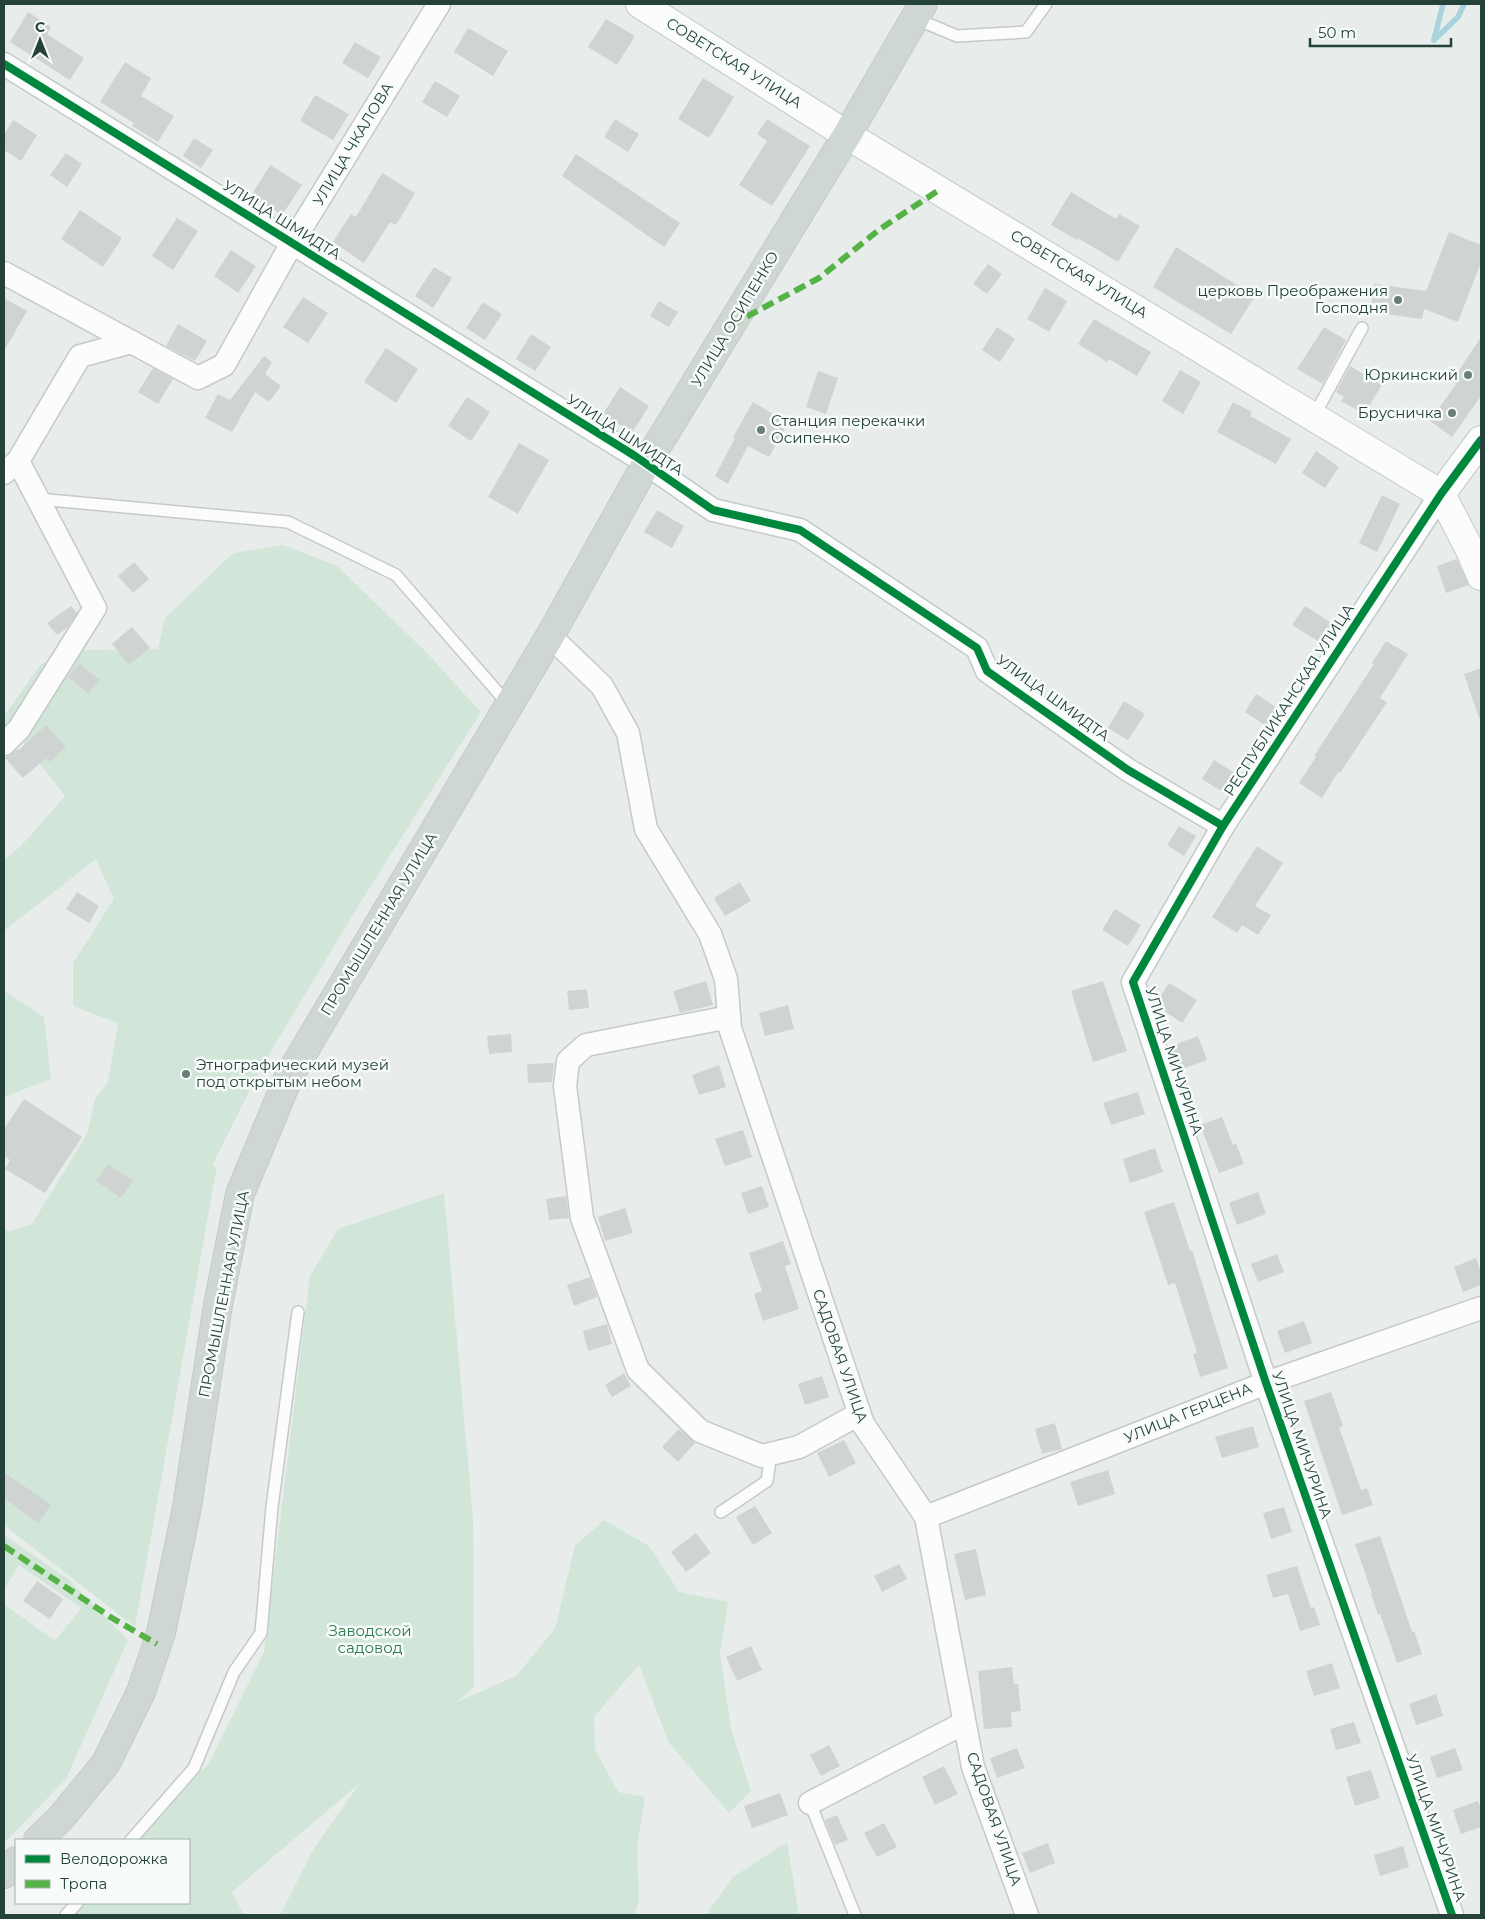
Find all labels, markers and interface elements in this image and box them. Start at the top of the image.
street label: СОВЕТСКАЯ УЛИЦА [663,13,806,112]
north arrow [15,15,65,65]
scale bar [1310,15,1451,47]
text: С [35,18,45,36]
text: 50 m [1318,23,1356,42]
street label: УЛИЦА ЧКАЛОВА [308,79,397,209]
street label: УЛИЦА ШМИДТА [220,176,345,264]
street label: СОВЕТСКАЯ УЛИЦА [1007,225,1151,322]
street label: УЛИЦА ОСИПЕНКО [687,247,783,390]
place label: церковь Преображения Господня [1197,281,1388,317]
marker: церковь Преображения Господня [1392,294,1404,306]
place label: Юркинский [1364,365,1458,384]
marker: Юркинский [1462,369,1474,381]
street label: УЛИЦА ШМИДТА [563,390,687,479]
place label: Брусничка [1358,403,1442,422]
marker: Брусничка [1446,407,1458,419]
place label: Станция перекачки Осипенко [771,411,925,447]
marker: Станция перекачки Осипенко [755,424,767,436]
street label: РЕСПУБЛИКАНСКАЯ УЛИЦА [1219,600,1358,799]
street label: УЛИЦА ШМИДТА [993,650,1114,745]
street label: ПРОМЫШЛЕННАЯ УЛИЦА [316,829,441,1019]
street label: УЛИЦА МИЧУРИНА [1141,984,1207,1138]
place label: Этнографический музей под открытым небом [196,1055,389,1091]
marker: Этнографический музей под открытым небом [180,1068,192,1080]
street label: ПРОМЫШЛЕННАЯ УЛИЦА [194,1189,253,1399]
street label: САДОВАЯ УЛИЦА [809,1286,872,1425]
street label: УЛИЦА МИЧУРИНА [1268,1368,1337,1521]
street label: УЛИЦА ГЕРЦЕНА [1121,1378,1255,1447]
park label: Заводской садовод [328,1621,412,1657]
street label: САДОВАЯ УЛИЦА [963,1749,1026,1888]
street label: УЛИЦА МИЧУРИНА [1402,1751,1471,1904]
legend [15,1839,190,1904]
text: Велодорожка [60,1849,168,1868]
text: Тропа [60,1874,107,1893]

